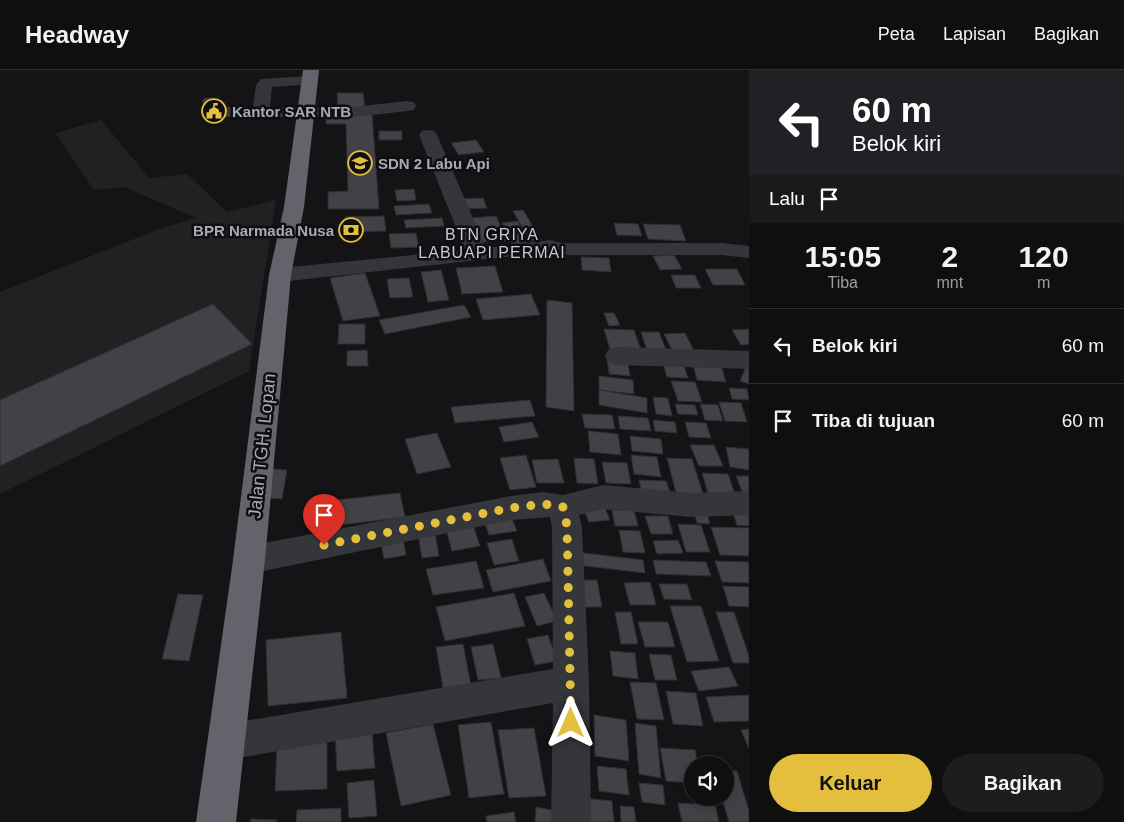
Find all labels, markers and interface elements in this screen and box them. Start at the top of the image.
text: Headway [25,21,129,48]
text: Peta [878,24,915,44]
text: Lapisan [943,24,1006,44]
text: Bagikan [1034,24,1099,44]
icon: left [769,90,834,155]
text: 60 m [852,90,932,129]
public building icon: Kantor SAR NTB [201,98,227,124]
place label: Kantor SAR NTB [232,103,351,120]
text: Belok kiri [852,131,941,156]
school or university icon: SDN 2 Labu Api [347,150,373,176]
place label: SDN 2 Labu Api [378,155,490,172]
icon: arrive [815,185,843,213]
text: Lalu [769,188,805,209]
bank icon: BPR Narmada Nusa [338,217,364,243]
place label: BPR Narmada Nusa [193,222,335,239]
district label: BTN GRIYA LABUAPI PERMAI [418,226,566,261]
text: 15:05 [804,240,881,273]
text: 2 [941,240,958,273]
text: 120 [1019,240,1069,273]
text: Tiba [827,274,858,291]
text: mnt [936,274,963,291]
text: m [1037,274,1050,291]
icon: left [769,332,797,360]
text: Belok kiri [812,335,898,356]
text: 60 m [1062,335,1104,356]
street label: Jalan TGH. Lopan [244,372,280,520]
icon: arrive [769,407,797,435]
text: Tiba di tujuan [812,410,935,431]
text: 60 m [1062,410,1104,431]
pin [303,494,345,545]
icon: arrive [310,501,338,529]
position arrow [544,696,596,748]
button: Keluar [769,754,932,812]
button: Bagikan [942,754,1104,812]
map controls [684,756,734,806]
button: sound [684,756,734,806]

